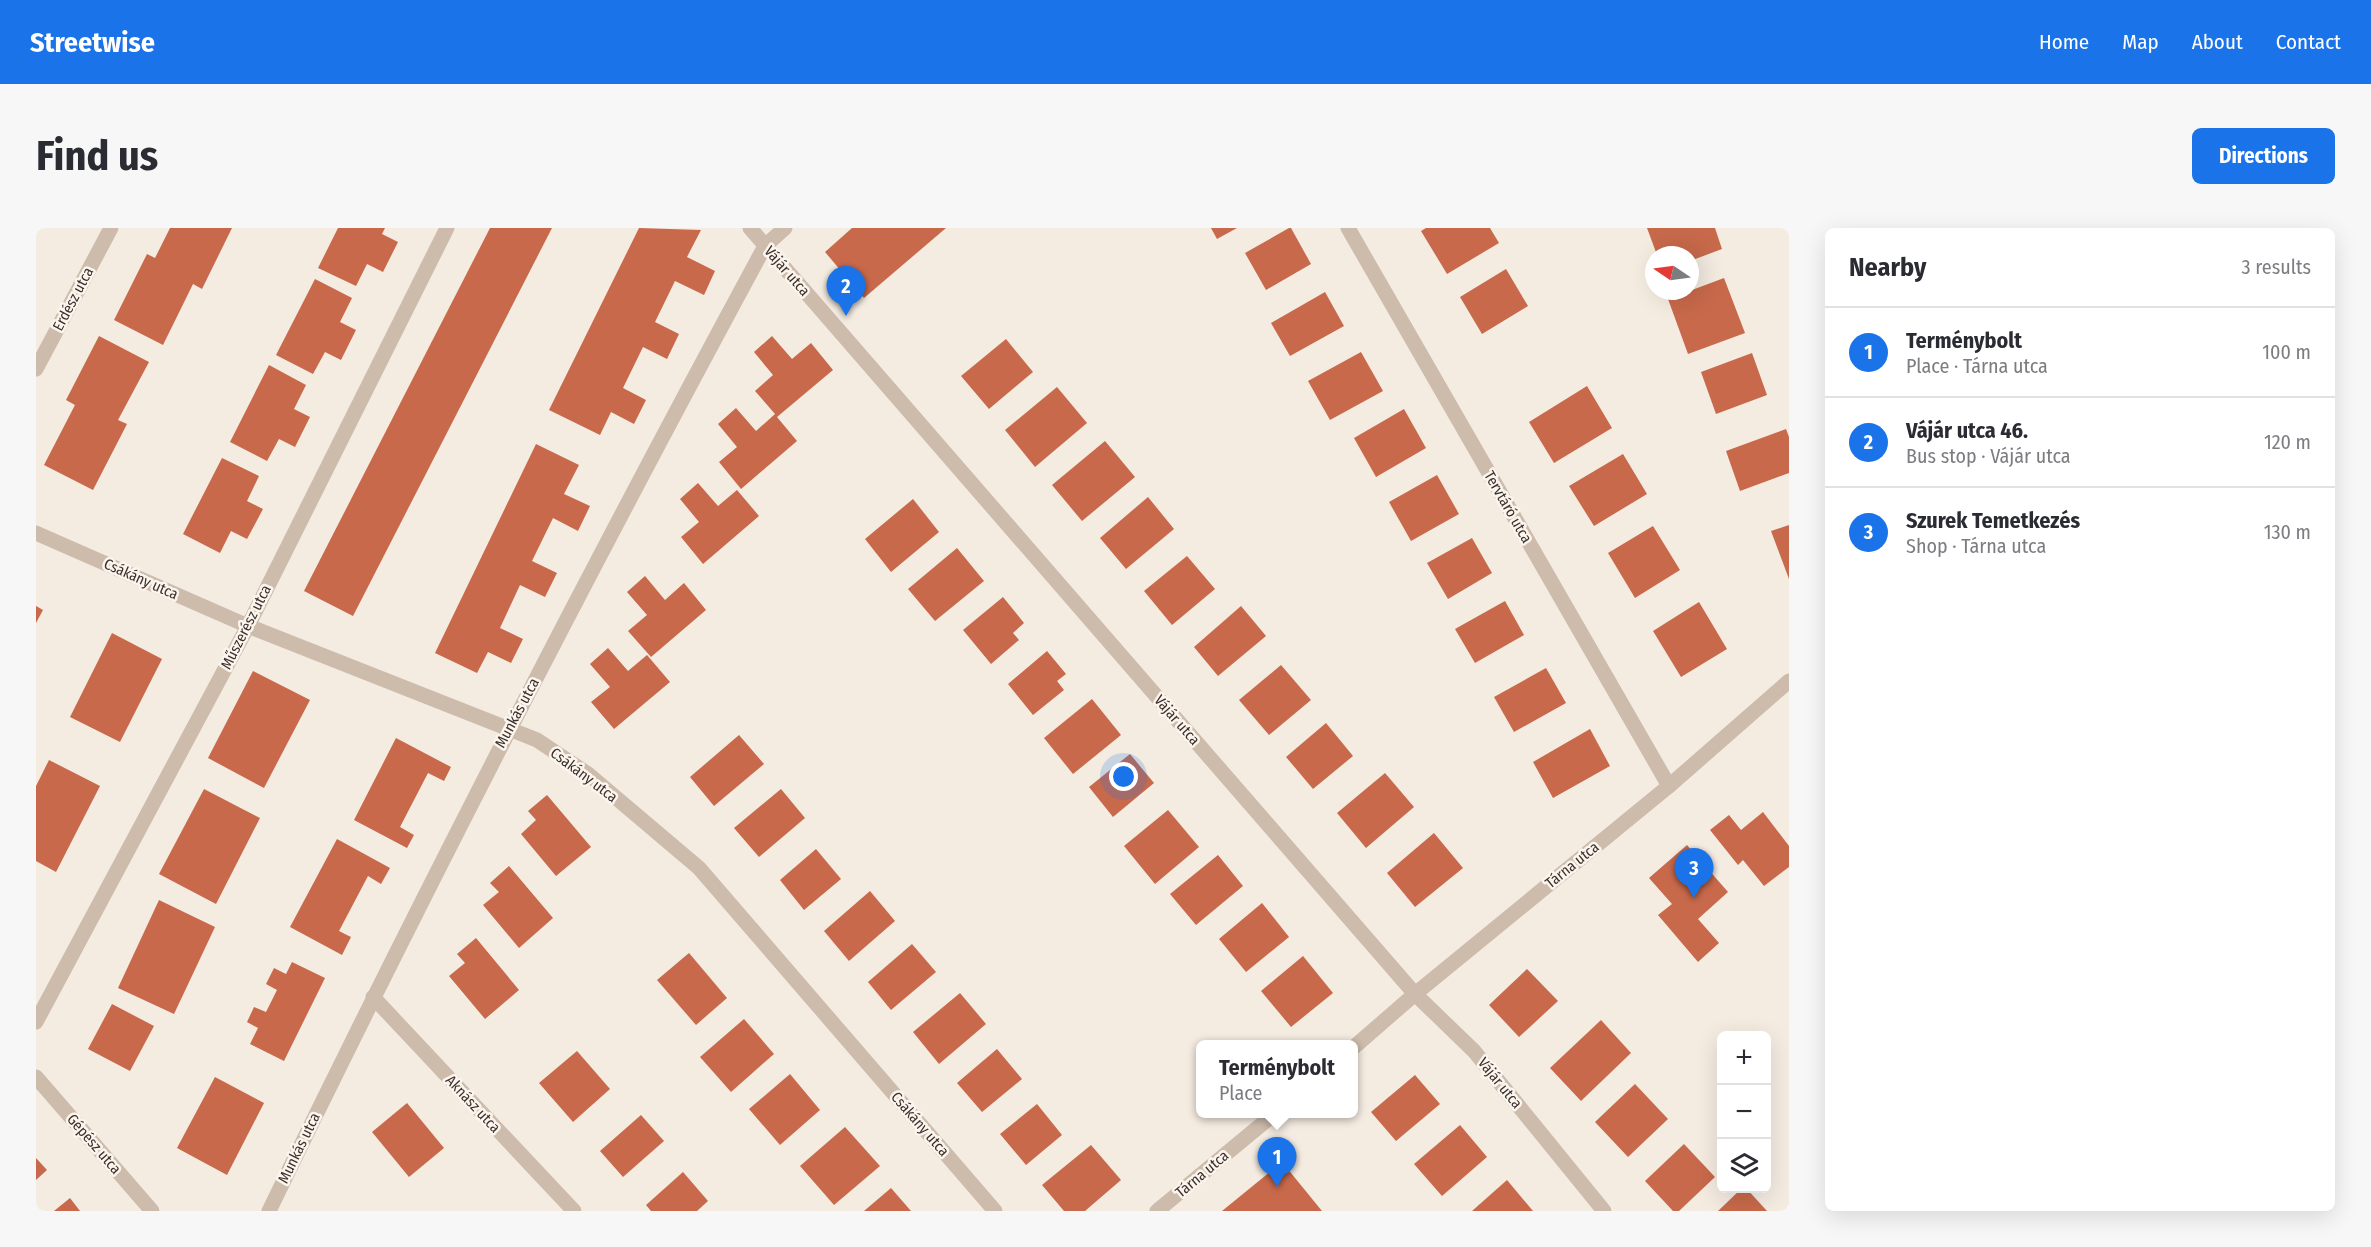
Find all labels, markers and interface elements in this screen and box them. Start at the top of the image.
text: Streetwise [30,26,155,59]
text: Home [2039,29,2089,55]
text: Map [2122,29,2159,55]
text: About [2192,29,2243,55]
text: Contact [2276,29,2341,55]
button: Directions [2192,128,2335,184]
text: Find us [36,131,158,181]
street label: Vájár utca [760,242,814,300]
north arrow [1645,246,1699,300]
text: Nearby [1849,252,1926,283]
text: 3 results [2242,255,2311,279]
street label: Erdész utca [49,264,97,334]
pin: 2 [826,266,866,316]
text: Terménybolt [1906,327,2022,354]
text: 1 [1864,340,1873,364]
text: 100 m [2262,340,2311,364]
text: Place · Tárna utca [1906,354,2048,378]
text: Vájár utca 46. [1906,417,2028,444]
text: 2 [1864,430,1873,454]
text: 120 m [2264,430,2311,454]
text: Bus stop · Vájár utca [1906,444,2071,468]
street label: Tervtáró utca [1480,468,1536,546]
text: Szurek Temetkezés [1906,507,2080,534]
text: 3 [1864,520,1873,544]
text: 130 m [2264,520,2311,544]
text: Shop · Tárna utca [1906,534,2046,558]
street label: Csákány utca [101,555,181,603]
street label: Műszerész utca [217,582,275,672]
street label: Munkás utca [491,675,543,751]
street label: Vájár utca [1150,691,1204,749]
street label: Csákány utca [547,744,621,806]
your location [1109,762,1138,791]
street label: Tárna utca [1542,838,1602,892]
pin: 3 [1674,848,1714,898]
map controls [1717,1031,1771,1193]
button: + [1717,1031,1771,1085]
popup [1196,1040,1358,1118]
text: Terménybolt [1219,1054,1335,1081]
street label: Vájár utca [1474,1054,1526,1112]
street label: Aknász utca [442,1072,504,1136]
text: Place [1219,1081,1262,1105]
button: − [1717,1085,1771,1139]
street label: Csákány utca [887,1088,953,1160]
street label: Gépész utca [63,1110,125,1178]
street label: Munkás utca [274,1110,324,1186]
pin: 1 [1258,1138,1296,1187]
button: layers [1717,1139,1771,1193]
street label: Tárna utca [1172,1147,1232,1201]

